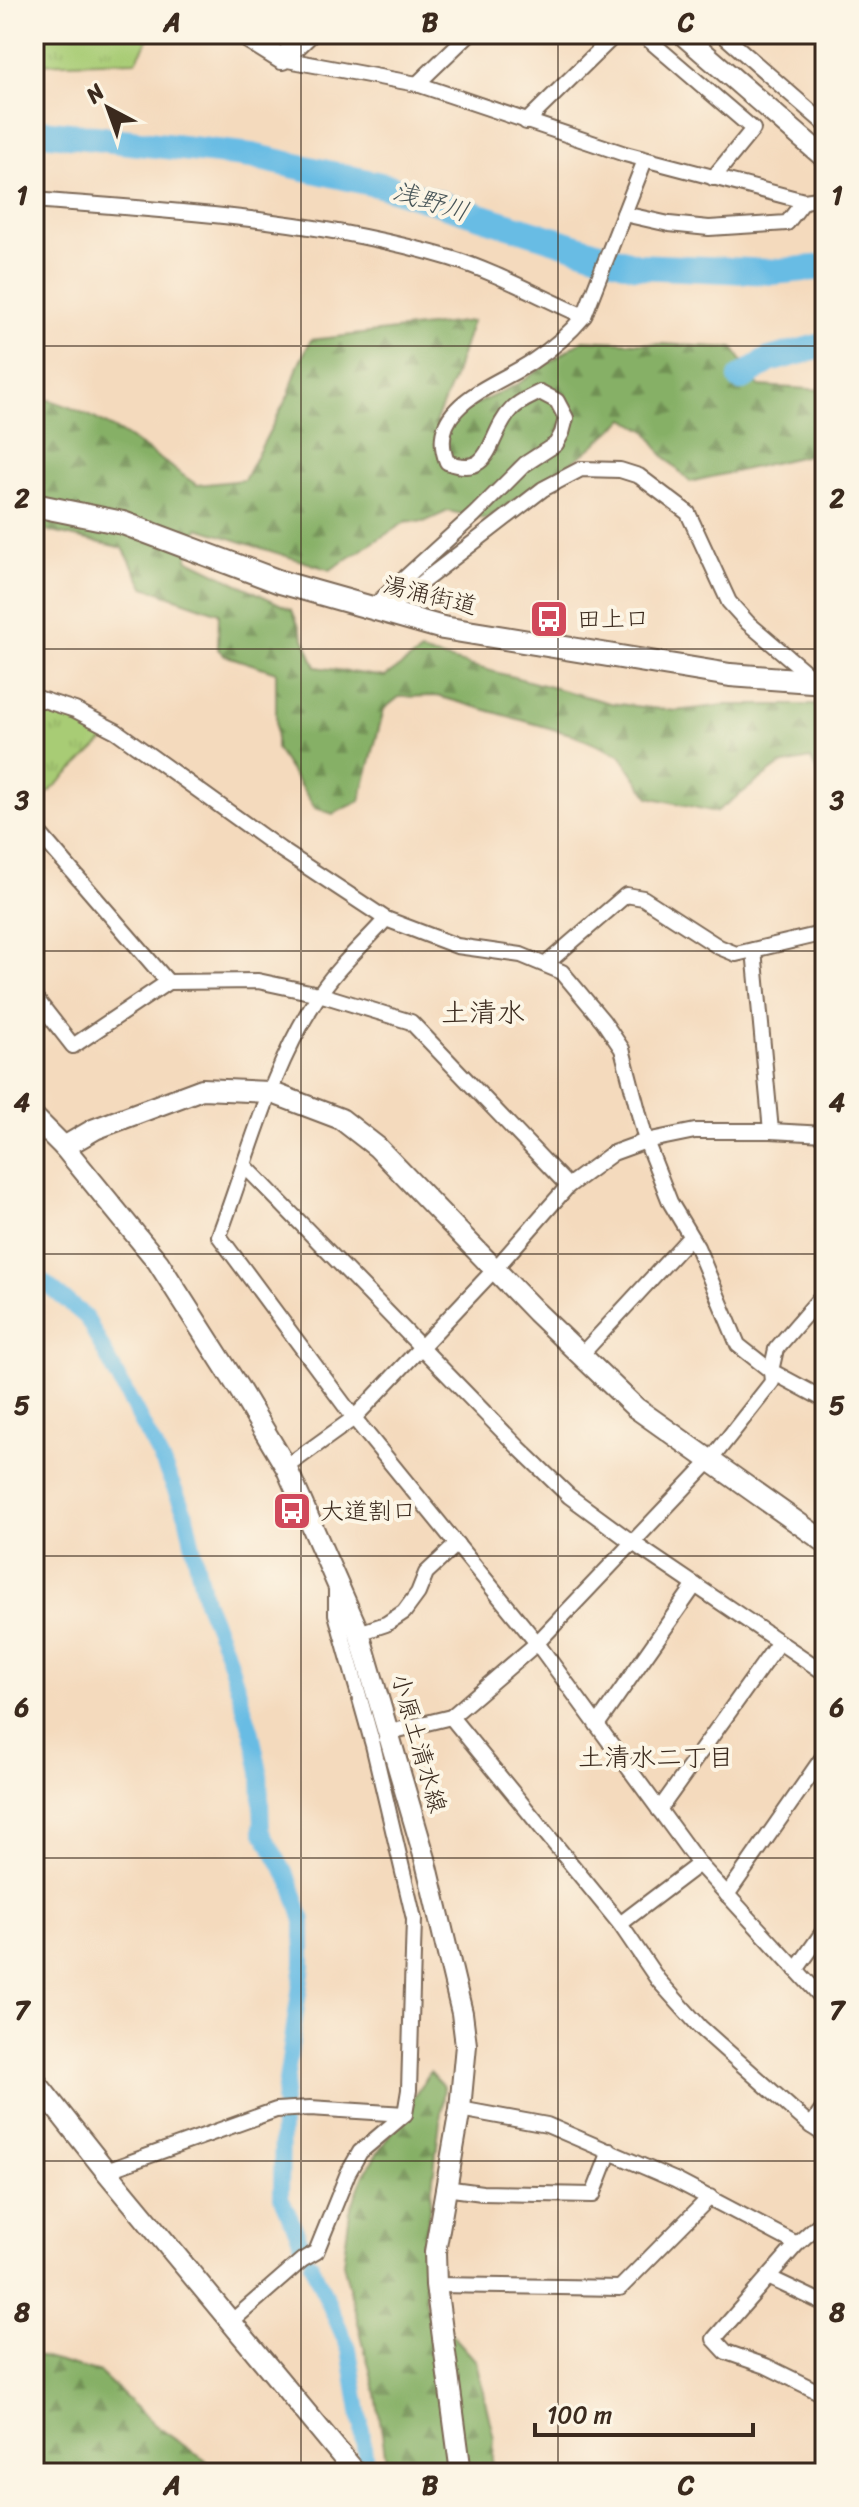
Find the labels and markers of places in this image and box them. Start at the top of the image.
bus stop icon: 田上口 [528,598,570,640]
place label: 田上口 [577,598,649,640]
bus stop icon: 大道割口 [271,1490,313,1532]
place label: 大道割口 [320,1490,416,1532]

